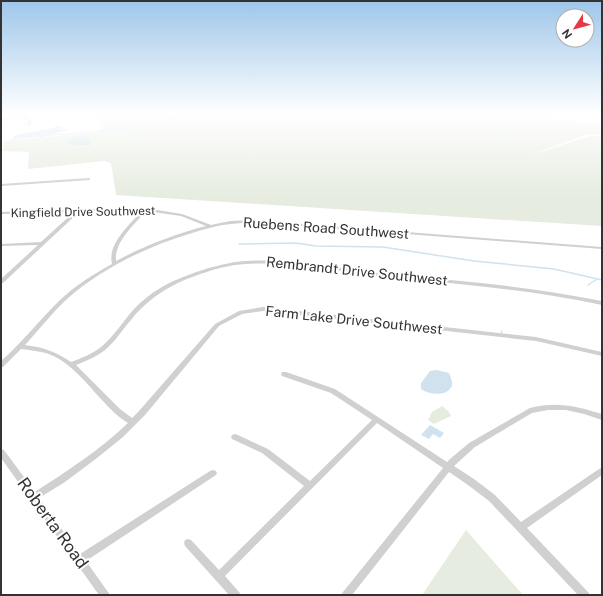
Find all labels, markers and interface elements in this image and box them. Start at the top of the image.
north arrow [555,8,595,48]
text: N [560,27,574,41]
street label: Kingfield Drive Southwest [10,204,156,220]
street label: Ruebens Road Southwest [242,214,410,242]
street label: Rembrandt Drive Southwest [265,254,449,288]
street label: Farm Lake Drive Southwest [265,303,443,337]
street label: Roberta Road [13,474,93,572]

